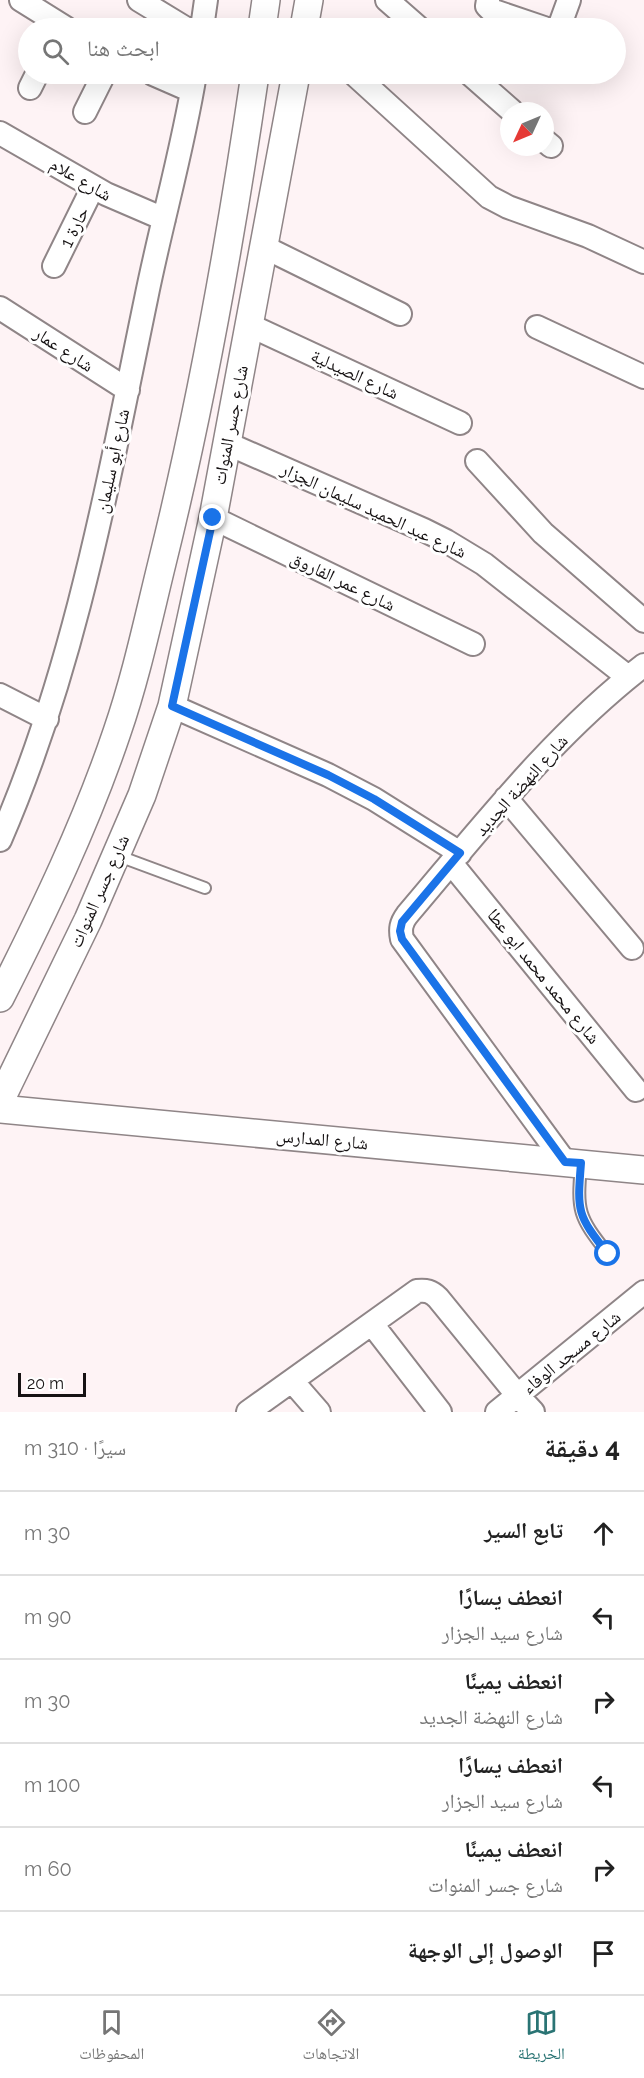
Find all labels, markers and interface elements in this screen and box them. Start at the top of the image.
search box [18,18,626,84]
icon: search [39,35,72,68]
text: ابحث هنا [87,35,160,61]
north arrow [500,102,554,156]
street label: شارع علام [45,153,116,207]
street label: حارة 1 [55,203,93,251]
street label: شارع عمار [29,321,98,377]
street label: شارع الصيدلية [307,345,402,404]
street label: شارع جسر المنوات [208,363,253,487]
street label: شارع أبو سليمان [91,407,134,515]
street label: شارع عبد الحميد سليمان الجزار [277,457,470,563]
route end [199,504,225,530]
street label: شارع عمر الفاروق [287,547,399,616]
street label: شارع النهضة الجديد [470,730,573,841]
street label: شارع جسر المنوات [65,831,134,951]
street label: شارع محمد محمد ابو عطا [482,904,605,1048]
street label: شارع المدارس [275,1125,369,1154]
route start [594,1240,620,1266]
street label: شارع مسجد الوفاء [518,1306,625,1399]
scale bar [18,1370,86,1398]
text: 20 m [27,1374,64,1393]
text: 4 دقيقة [544,1433,620,1463]
text: سيرًا · 310 m [24,1436,126,1460]
text: تابع السير [484,1517,563,1543]
icon: ahead [587,1517,620,1550]
text: 30 m [24,1521,70,1545]
text: انعطف يسارًا [458,1584,563,1610]
icon: left [587,1601,620,1634]
text: 90 m [24,1605,71,1629]
text: شارع سيد الجزار [442,1621,563,1645]
text: انعطف يمينًا [464,1668,563,1694]
icon: right [587,1685,620,1718]
text: 30 m [24,1689,70,1713]
text: شارع النهضة الجديد [420,1705,563,1729]
text: انعطف يسارًا [458,1752,563,1778]
icon: left [587,1769,620,1802]
text: 100 m [24,1773,81,1797]
text: شارع سيد الجزار [442,1789,563,1813]
text: انعطف يمينًا [464,1836,563,1862]
icon: right [587,1853,620,1886]
text: 60 m [24,1857,72,1881]
text: شارع جسر المنوات [428,1873,563,1897]
text: الوصول إلى الوجهة [408,1937,563,1963]
icon: arrive [587,1937,620,1970]
tab: المحفوظات [79,2006,144,2069]
tab: الاتجاهات [303,2006,359,2069]
tab: الخريطة [518,2006,565,2069]

